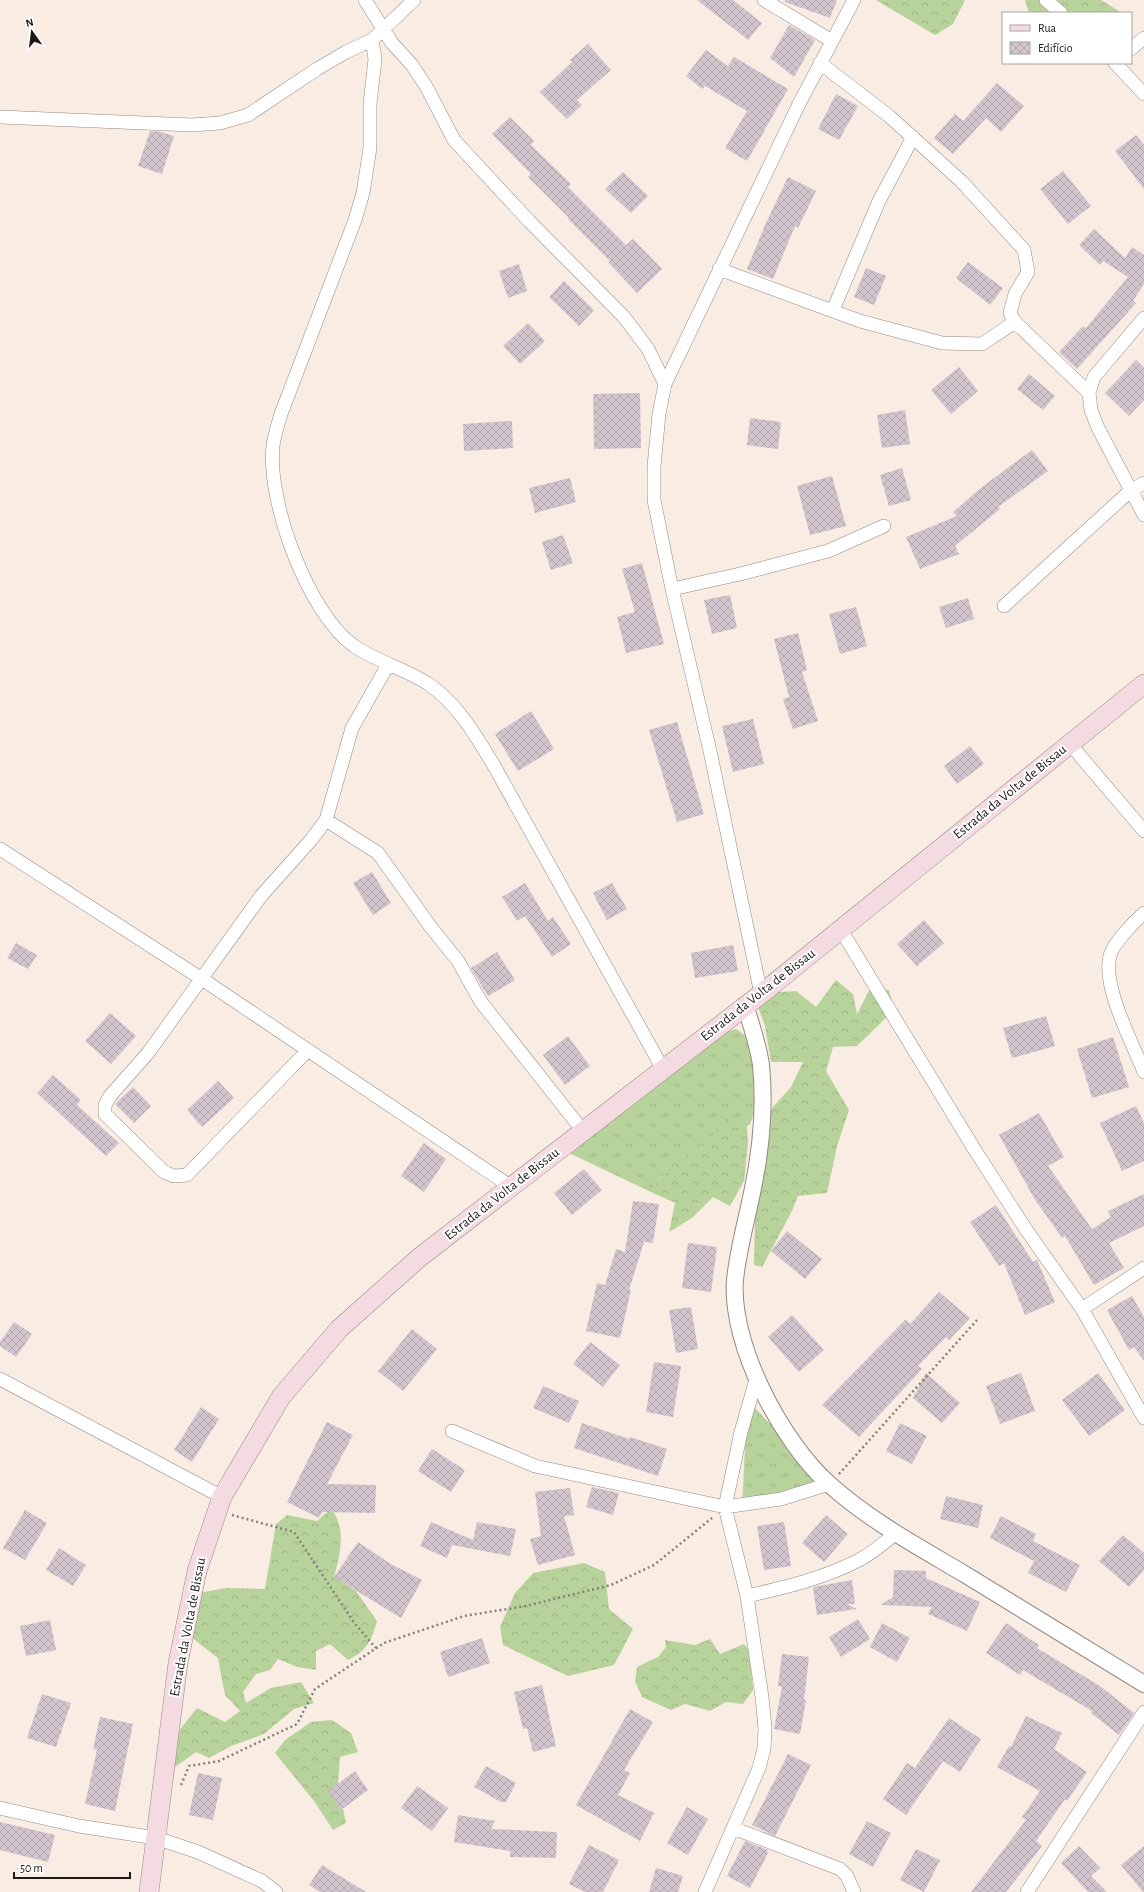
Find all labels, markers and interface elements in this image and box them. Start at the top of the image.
north arrow [12,12,52,52]
legend [1002,12,1132,64]
text: N [25,17,35,29]
text: Rua [1038,22,1057,34]
text: Edifício [1038,42,1073,54]
street label: Estrada da Volta de Bissau [951,742,1069,842]
street label: Estrada da Volta de Bissau [698,946,818,1044]
street label: Estrada da Volta de Bissau [442,1145,562,1243]
street label: Estrada da Volta de Bissau [168,1556,208,1698]
scale bar [14,1854,130,1880]
text: 50 m [20,1862,43,1874]

